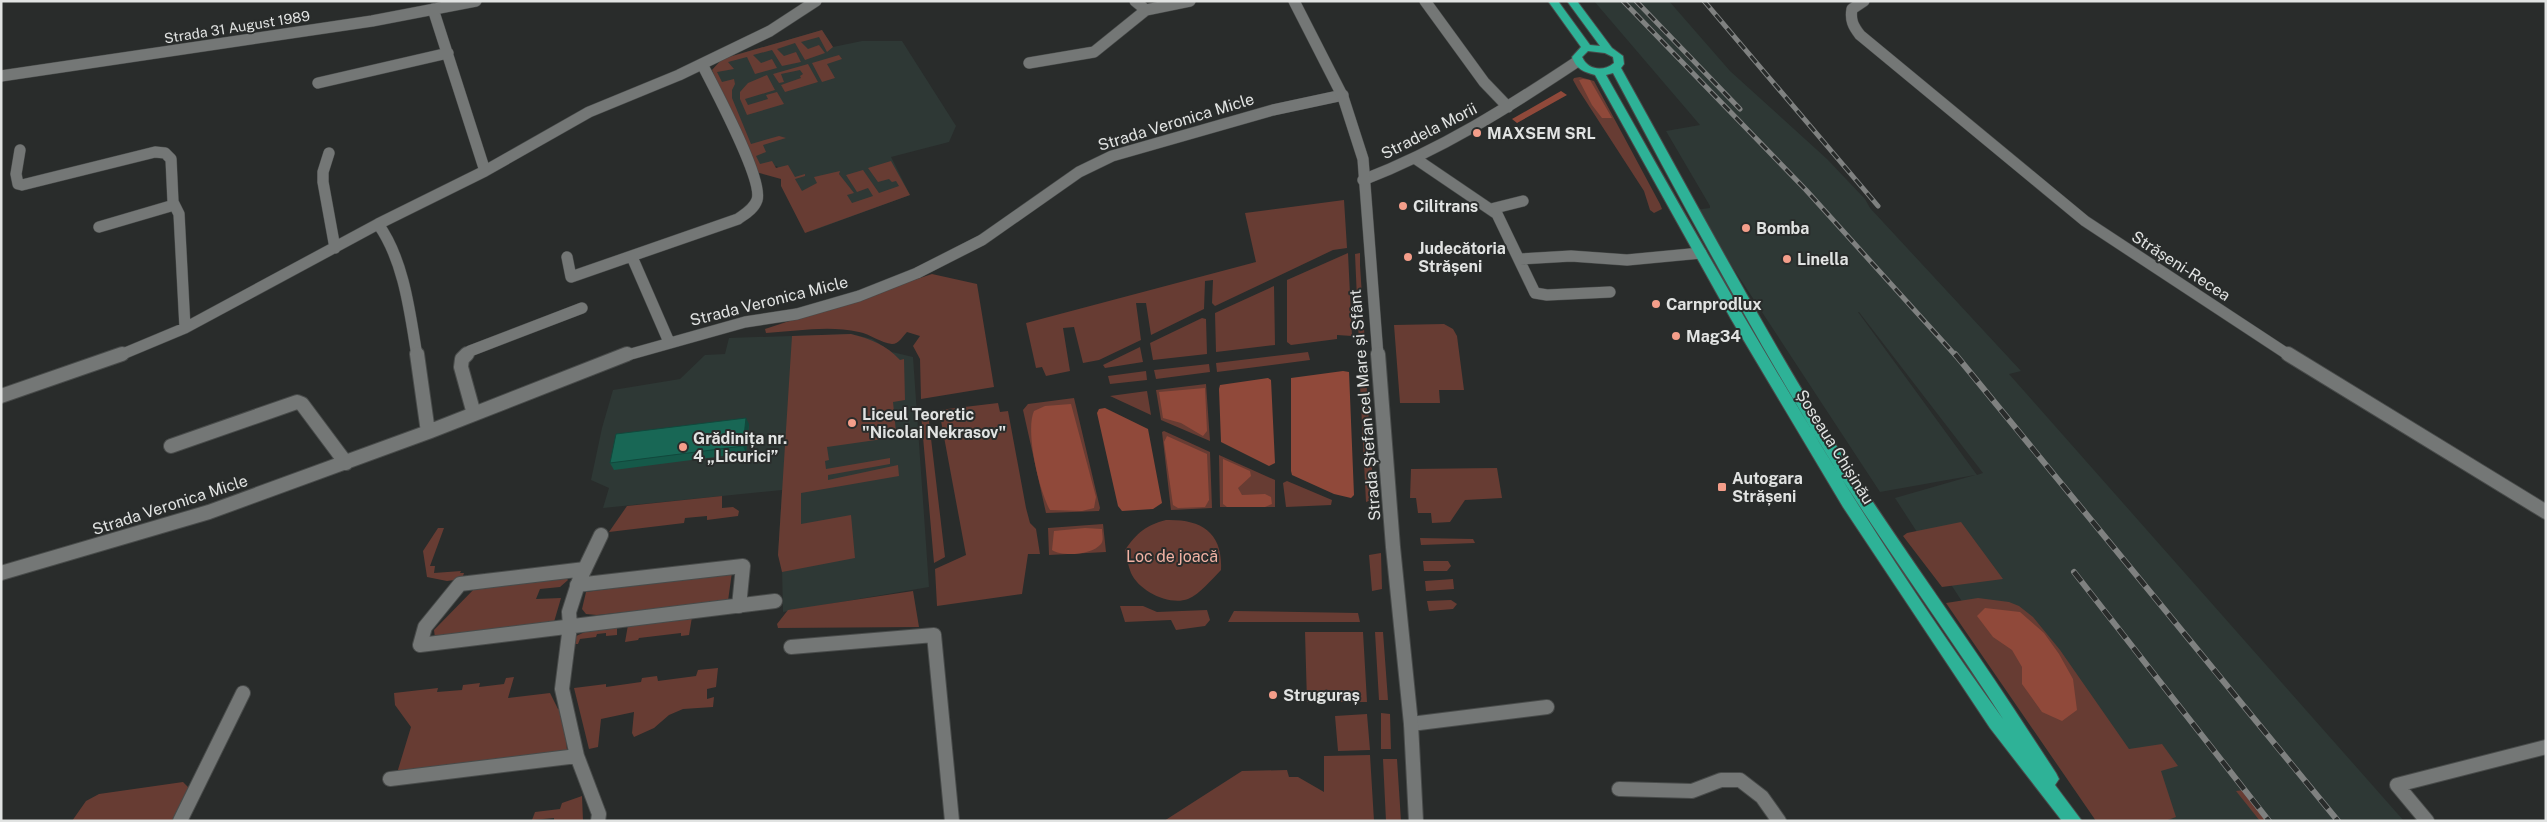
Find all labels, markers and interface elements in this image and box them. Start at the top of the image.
street label: Strada 31 August 1989 [163,8,311,46]
street label: Strada Veronica Micle [1096,89,1256,155]
street label: Stradela Morii [1378,99,1480,163]
place label: MAXSEM SRL [1487,124,1596,143]
marker: MAXSEM SRL [1471,127,1483,139]
place label: Cilitrans [1413,197,1478,216]
marker: Cilitrans [1397,200,1409,212]
place label: Bomba [1756,219,1809,238]
marker: Bomba [1740,222,1752,234]
street label: Strășeni-Recea [2128,227,2234,305]
place label: Judecătoria Strășeni [1418,239,1506,276]
place label: Linella [1797,250,1849,269]
marker: Judecătoria Strășeni [1402,251,1414,263]
marker: Linella [1781,253,1793,265]
street label: Strada Veronica Micle [688,272,850,330]
street label: Strada Ștefan cel Mare și Sfânt [1345,288,1385,522]
place label: Carnprodlux [1666,295,1762,314]
marker: Carnprodlux [1650,298,1662,310]
place label: Mag34 [1686,327,1741,346]
marker: Mag34 [1670,330,1682,342]
street label: Șoseaua Chișinău [1792,386,1878,508]
place label: Liceul Teoretic "Nicolai Nekrasov" [862,405,1006,442]
marker: Liceul Teoretic "Nicolai Nekrasov" [846,417,858,429]
place label: Grădinița nr. 4 „Licurici” [693,429,787,466]
marker: Grădinița nr. 4 „Licurici” [677,441,689,453]
place label: Autogara Strășeni [1732,469,1803,506]
street label: Strada Veronica Micle [90,471,250,539]
marker: Autogara Strășeni [1716,481,1728,493]
park label: Loc de joacă [1126,547,1218,566]
place label: Struguraș [1283,686,1360,705]
marker: Struguraș [1267,689,1279,701]

